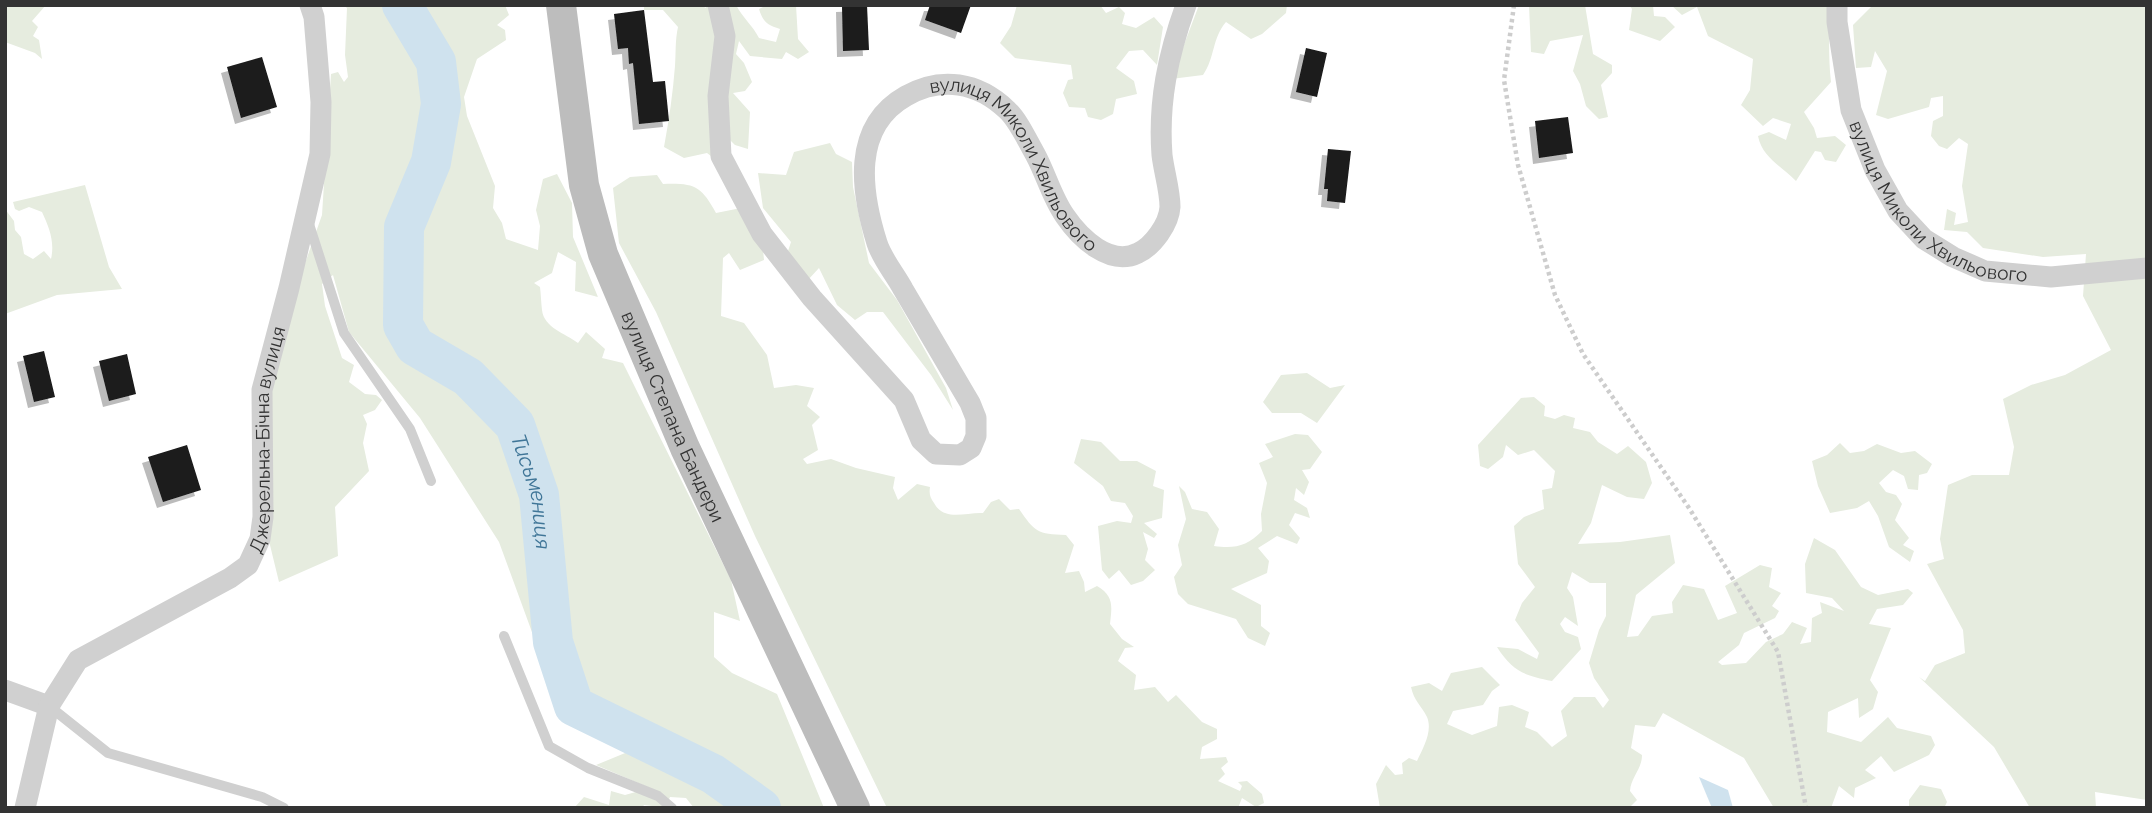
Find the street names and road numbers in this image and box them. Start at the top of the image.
street label: вулиця Миколи Хвильового [928,73,1102,256]
street label: вулиця Миколи Хвильового [1845,117,2028,286]
street label: вулиця Степана Бандери [617,308,729,525]
street label: Джерельна-Бічна вулиця [244,324,289,556]

